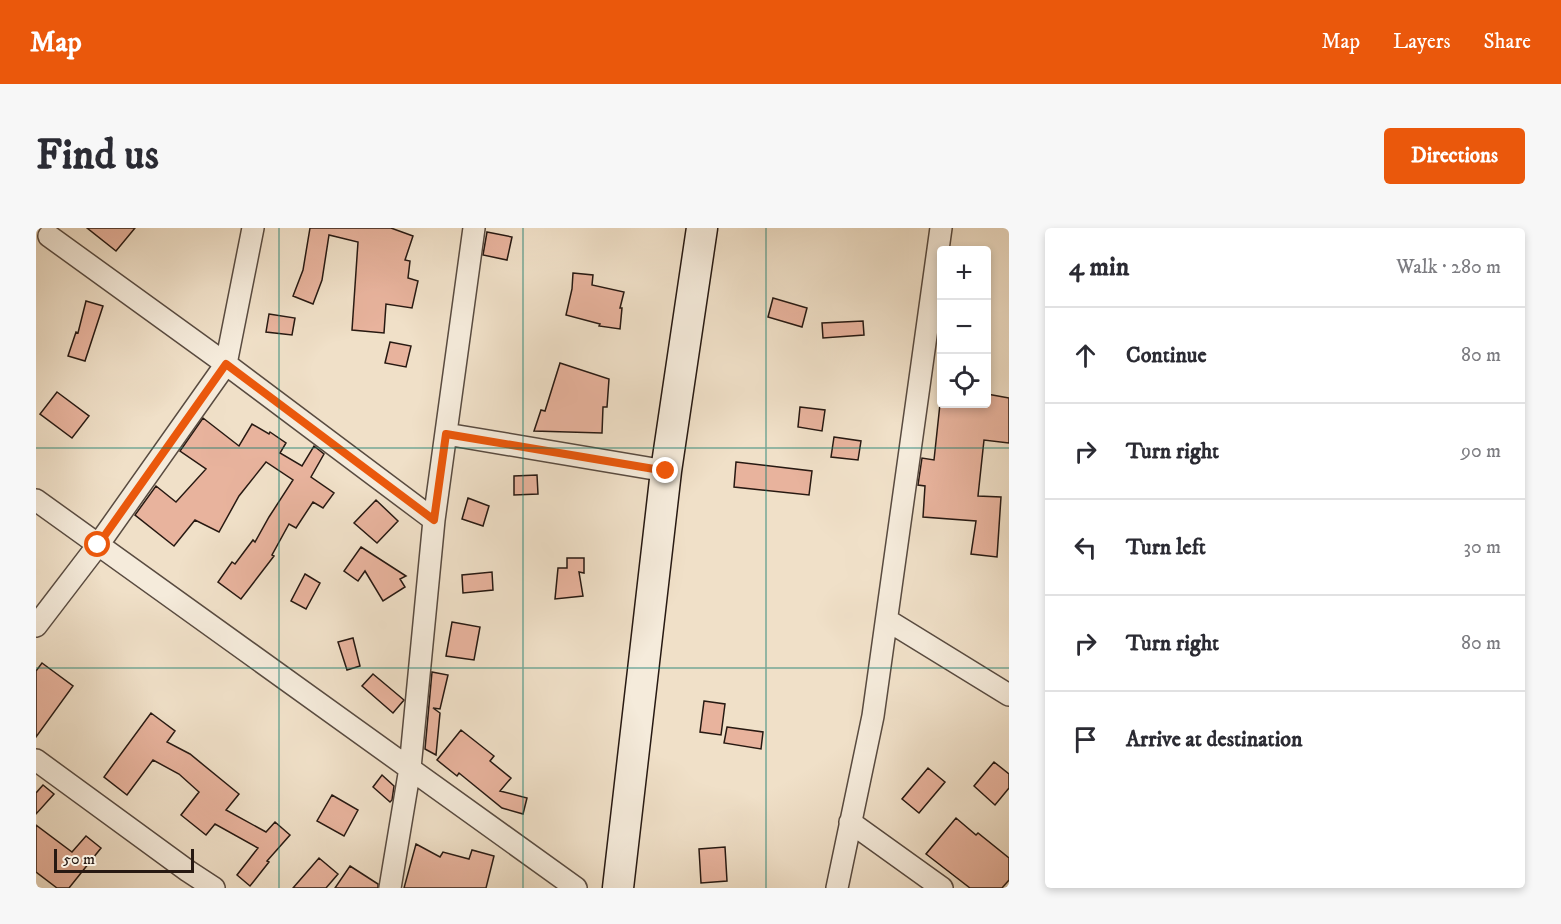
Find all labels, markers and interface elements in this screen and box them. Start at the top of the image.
text: Map [30,25,82,60]
text: Map [1321,29,1360,55]
text: Layers [1393,29,1451,55]
text: Share [1484,29,1531,55]
button: Directions [1384,128,1525,184]
text: Find us [36,130,159,182]
map controls [937,246,991,408]
button: + [937,246,991,300]
text: 4 min [1069,251,1129,284]
text: Walk · 280 m [1396,255,1501,280]
button: − [937,300,991,354]
icon: ahead [1069,339,1102,372]
text: Continue [1126,342,1207,369]
text: 80 m [1461,343,1501,368]
button: locate [937,354,991,408]
icon: right [1069,435,1102,468]
text: Turn right [1126,438,1219,465]
text: 90 m [1461,439,1501,464]
route end [652,457,678,483]
route start [84,531,110,557]
icon: left [1069,531,1102,564]
text: Turn left [1126,534,1206,561]
text: 30 m [1463,535,1501,560]
icon: right [1069,627,1102,660]
text: Turn right [1126,630,1219,657]
text: 80 m [1461,631,1501,656]
icon: arrive [1069,723,1102,756]
text: Arrive at destination [1126,726,1303,753]
scale bar [54,846,194,874]
text: 50 m [63,849,95,869]

